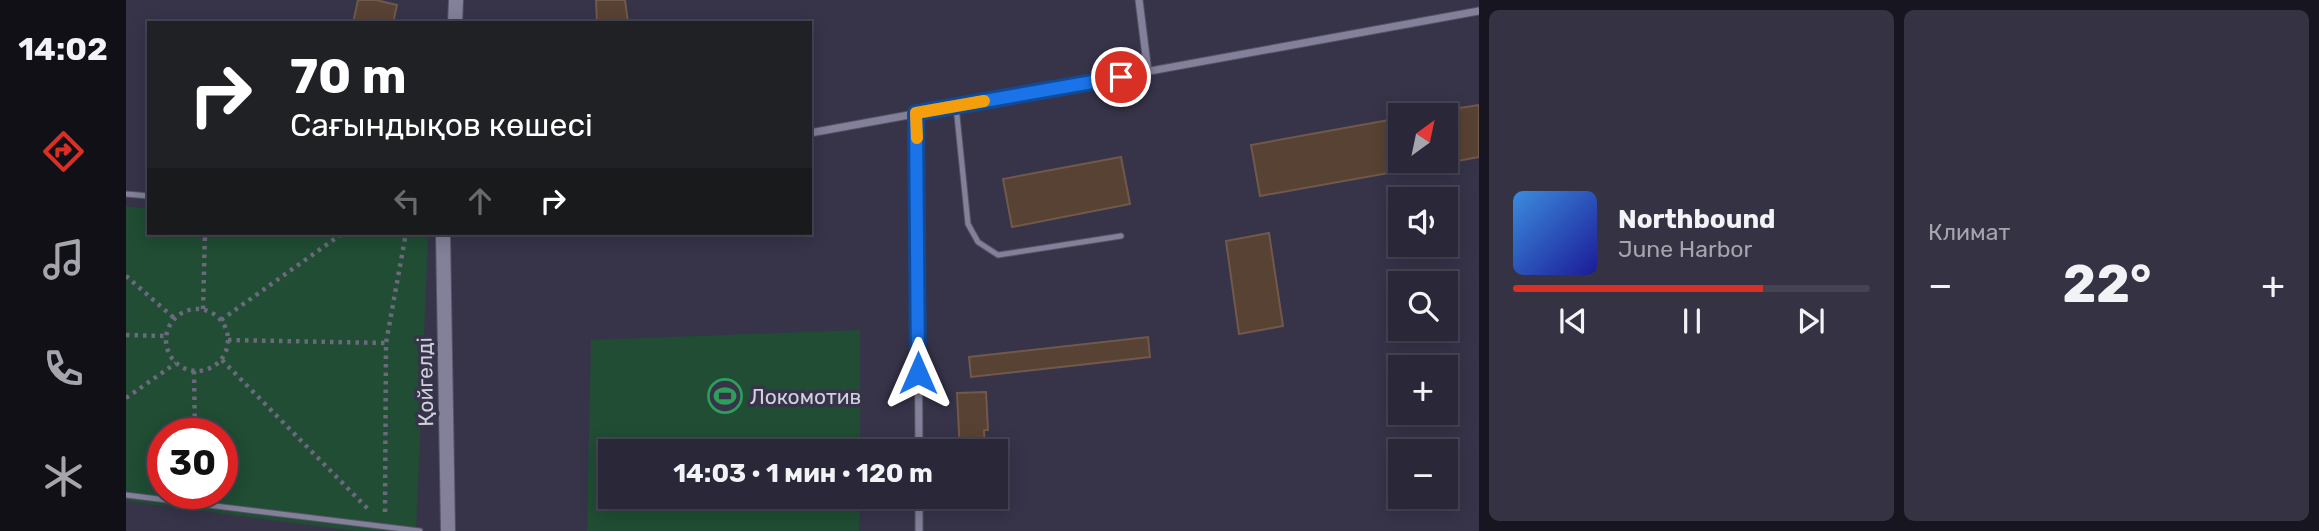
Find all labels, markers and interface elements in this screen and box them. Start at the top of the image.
text: 14:02 [18,30,108,68]
text: 70 m [290,47,407,105]
pin [1091,47,1151,107]
icon: right [175,49,266,140]
icon: arrive [1102,58,1140,96]
north arrow [1388,103,1458,173]
map controls [1388,103,1458,509]
text: Сағындықов көшесі [290,106,593,144]
icon: directions [39,127,88,176]
icon: left [388,182,426,220]
icon: ahead [461,182,499,220]
icon: right [534,182,572,220]
button: sound [1388,187,1458,257]
text: Northbound [1618,204,1776,235]
text: Климат [1928,218,2010,246]
icon: music [39,235,88,284]
text: June Harbor [1618,235,1752,263]
text: 22° [2063,253,2152,315]
text: − [1928,262,1953,308]
text: + [2261,262,2285,308]
button: search [1388,271,1458,341]
icon: previous [1554,302,1592,340]
icon: pause [1673,302,1711,340]
icon: next [1792,302,1830,340]
position arrow [881,336,955,410]
street label: Қойгелді [412,337,438,427]
icon: phone [39,344,88,393]
button: + [1388,355,1458,425]
sports icon: Локомотив [706,377,744,415]
place label: Локомотив [750,384,861,409]
speed limit sign: 30 [147,418,238,509]
button: − [1388,439,1458,509]
icon: climate [39,452,88,501]
text: 14:03 · 1 мин · 120 m [673,458,933,489]

